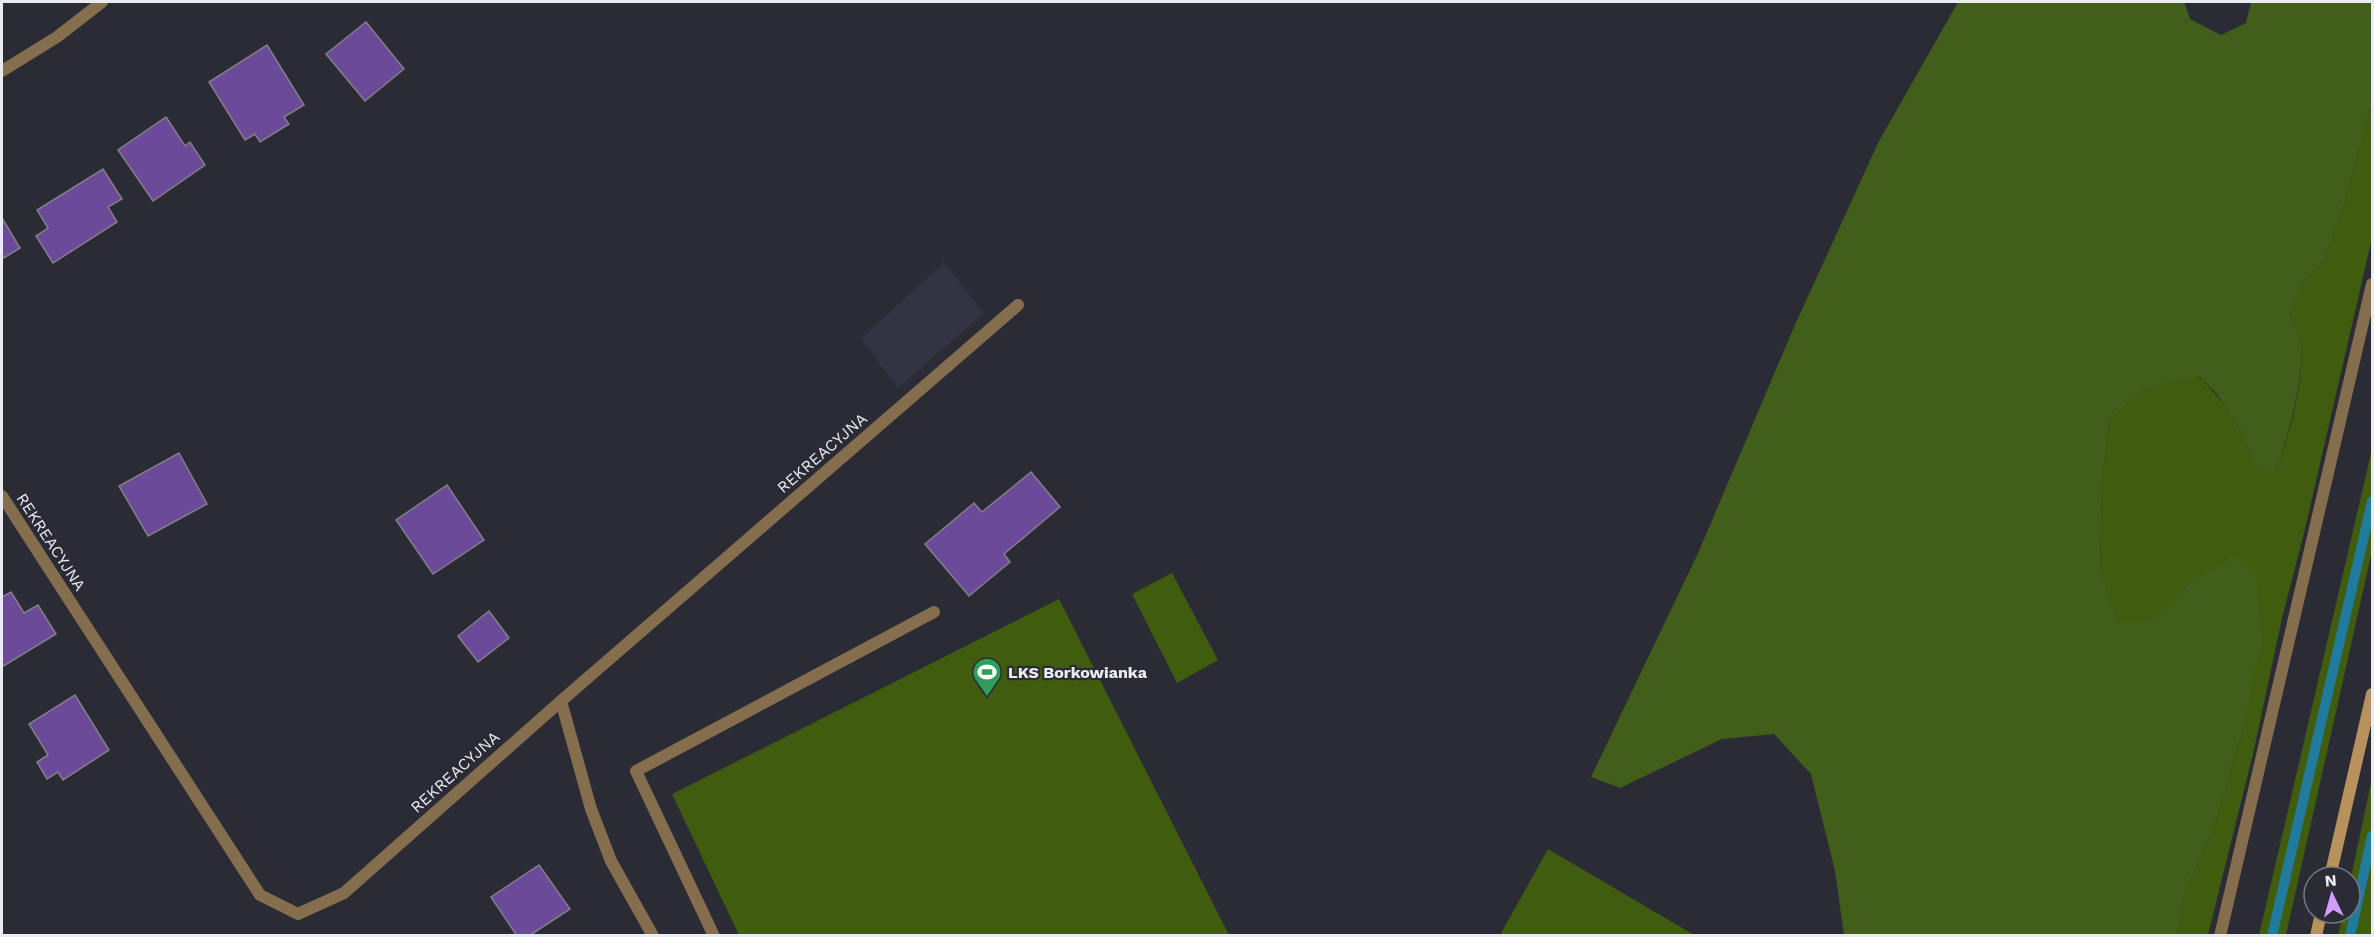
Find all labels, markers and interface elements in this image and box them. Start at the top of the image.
street label: REKREACYJNA [773,409,871,497]
street label: REKREACYJNA [12,490,90,595]
sports icon: LKS Borkowianka [971,656,1003,698]
place label: LKS Borkowianka [1008,663,1148,682]
street label: REKREACYJNA [407,727,504,817]
north arrow [2302,865,2362,925]
text: N [2324,871,2337,891]

